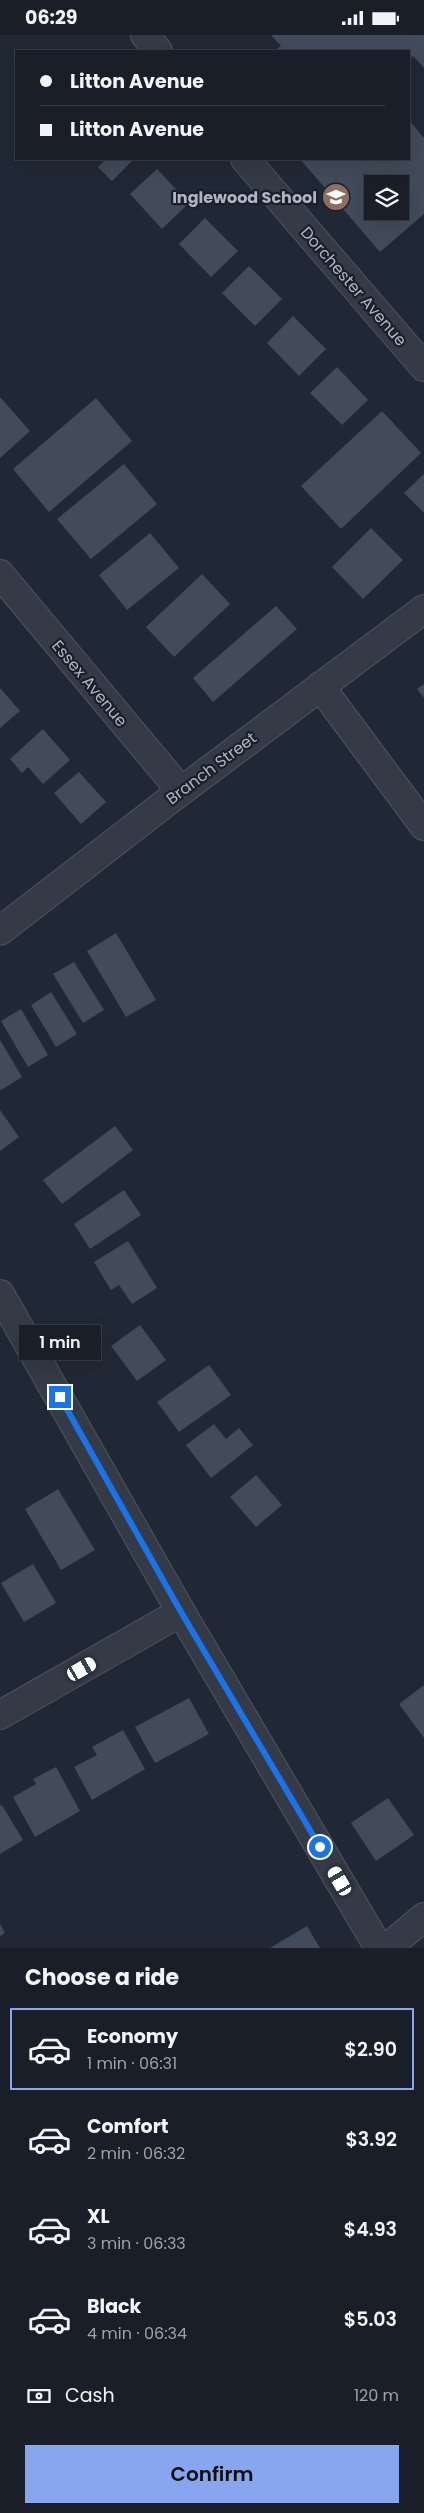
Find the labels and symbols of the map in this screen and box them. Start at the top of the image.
school or university icon: Inglewood School [321,182,351,212]
place label: Inglewood School [172,186,317,209]
street label: Dorchester Avenue [295,221,412,351]
street label: Essex Avenue [46,635,133,732]
street label: Branch Street [161,727,261,810]
callout: 1 min [19,1325,101,1359]
route end [49,1386,71,1408]
car [65,1655,98,1683]
route start [309,1836,331,1858]
car [326,1864,353,1898]

